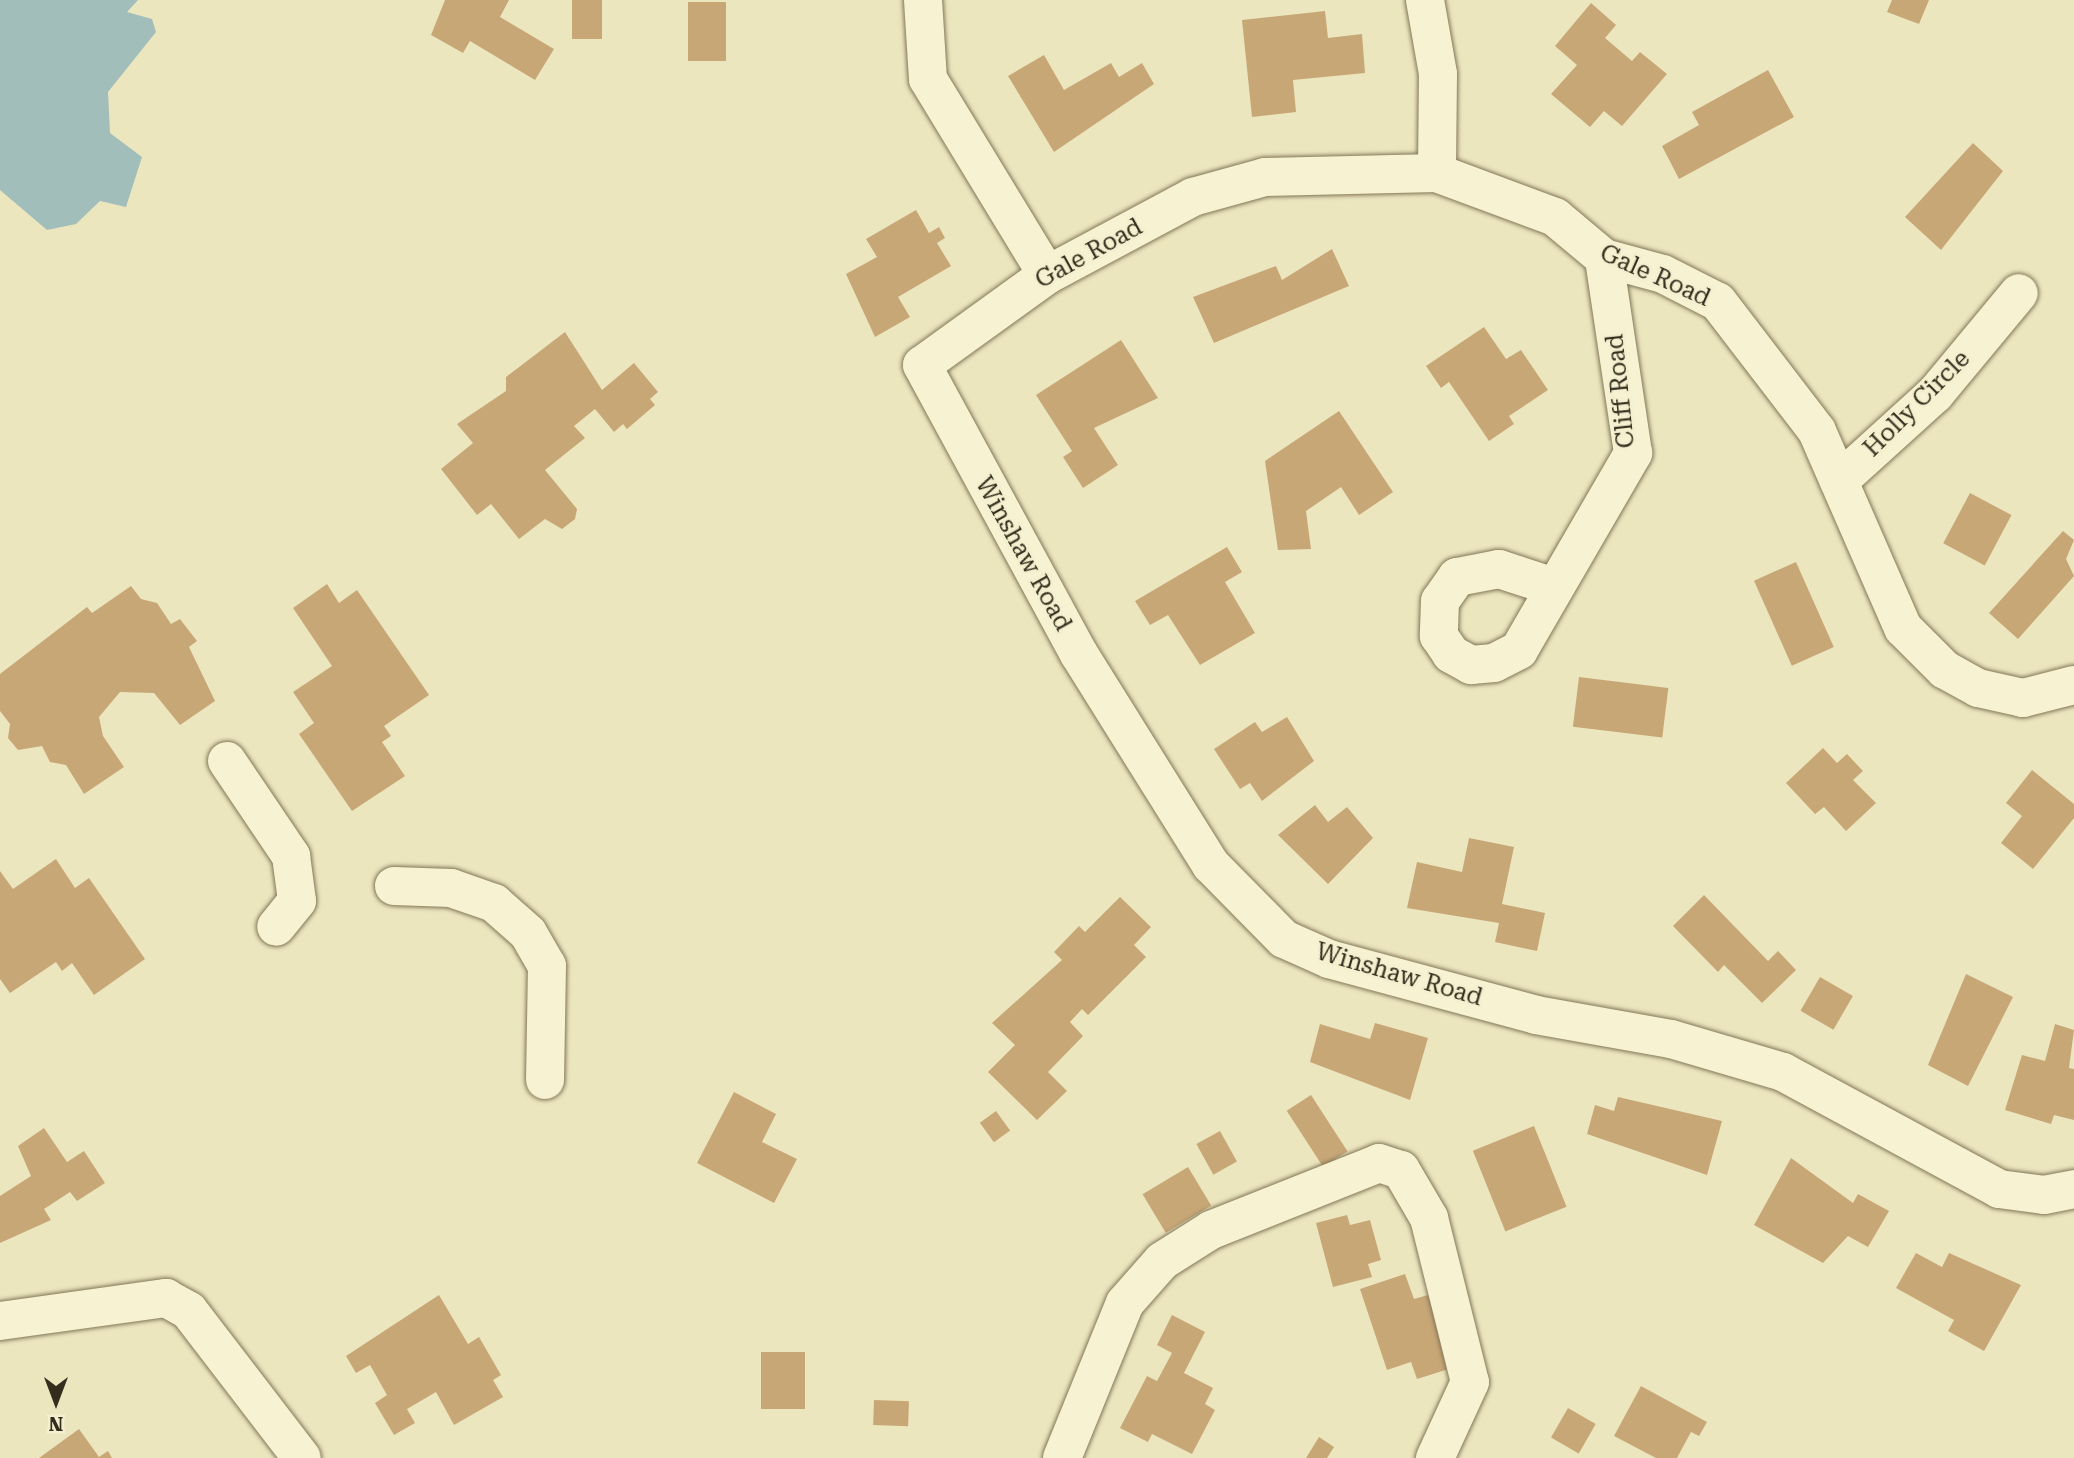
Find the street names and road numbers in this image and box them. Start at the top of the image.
street label: Gale Road [1031,213,1147,295]
street label: Gale Road [1595,239,1715,313]
street label: Cliff Road [1601,332,1641,450]
street label: Holly Circle [1858,345,1976,463]
street label: Winshaw Road [969,472,1077,636]
street label: Winshaw Road [1312,937,1486,1013]

